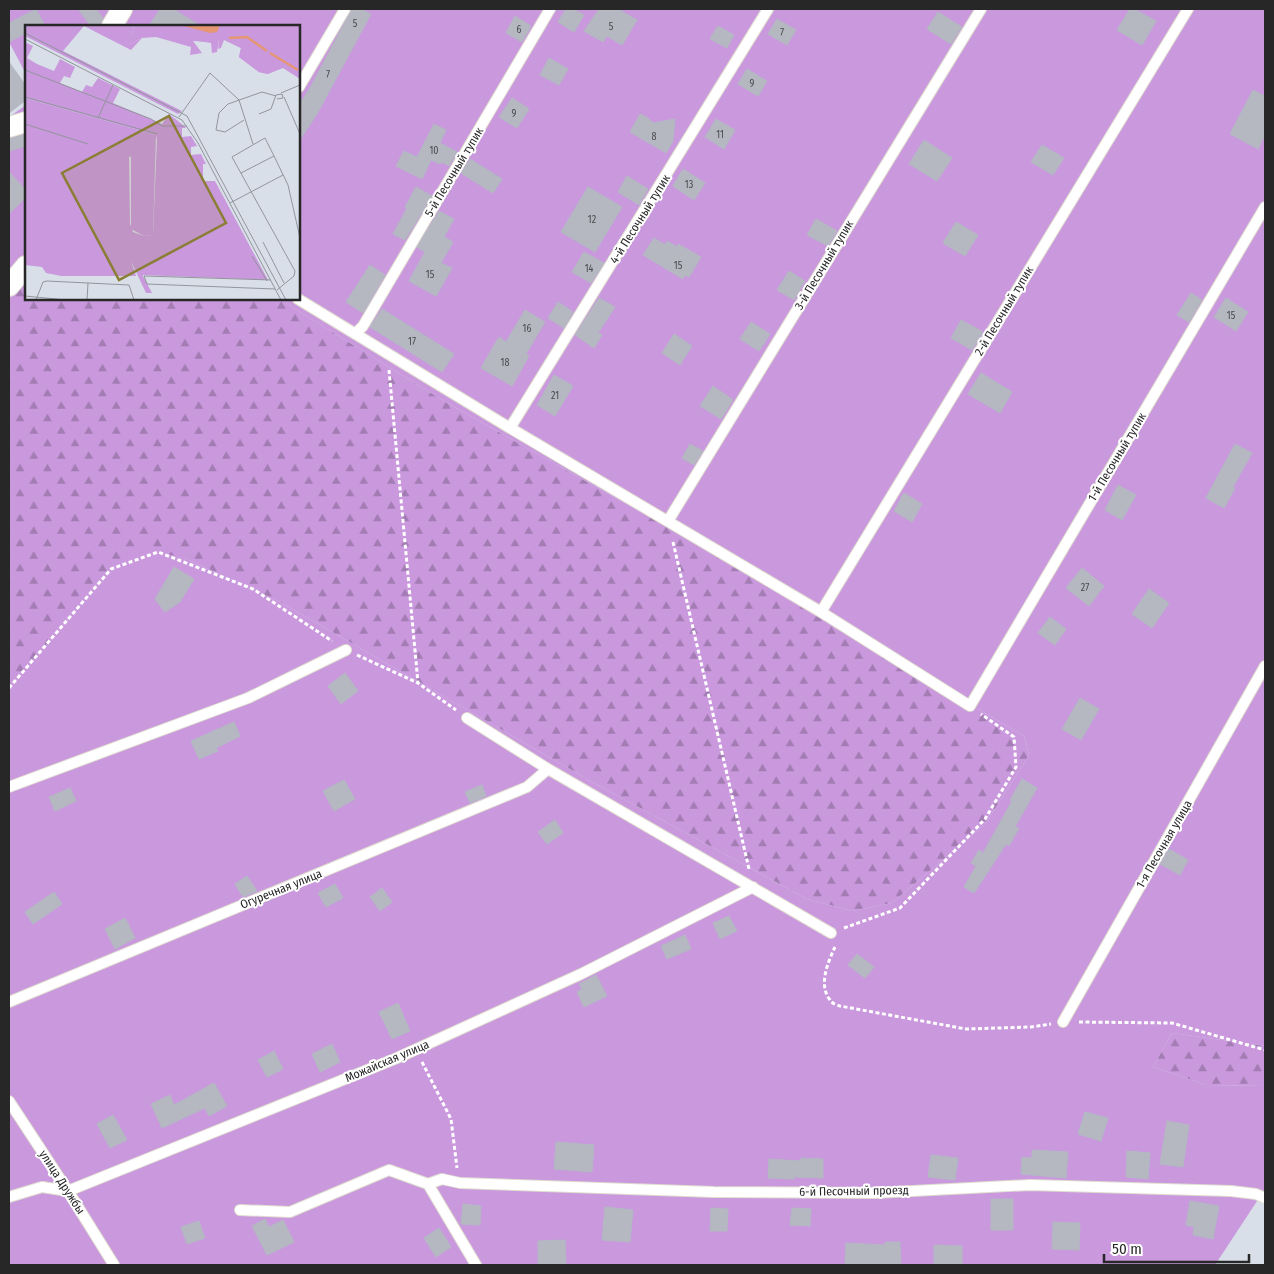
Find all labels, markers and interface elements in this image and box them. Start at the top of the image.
house number: 5 [353,18,358,30]
house number: 5 [609,21,614,33]
house number: 6 [517,24,522,36]
inset map [25,25,300,300]
house number: 7 [780,27,784,39]
house number: 7 [326,69,330,81]
house number: 9 [750,78,755,90]
house number: 9 [512,108,517,120]
street label: 5-й Песочный тупик [422,124,486,219]
house number: 11 [716,129,724,141]
house number: 8 [652,131,657,143]
house number: 10 [429,145,439,157]
street label: 4-й Песочный тупик [607,172,673,266]
house number: 13 [685,179,694,191]
house number: 12 [588,214,597,226]
street label: 3-й Песочный тупик [792,217,856,312]
house number: 15 [674,260,683,272]
house number: 14 [585,263,594,275]
street label: 2-й Песочный тупик [972,264,1036,358]
house number: 15 [426,269,435,281]
house number: 15 [1227,310,1236,322]
house number: 16 [523,323,531,335]
house number: 17 [408,336,416,348]
house number: 18 [501,357,509,369]
house number: 21 [551,390,559,402]
street label: 1-й Песочный тупик [1085,410,1149,504]
house number: 27 [1081,582,1089,594]
street label: 1-я Песочная улица [1133,797,1195,890]
street label: Огуречная улица [238,866,324,912]
street label: Можайская улица [343,1037,431,1085]
street label: улица Дружбы [36,1148,88,1216]
street label: 6-й Песочный проезд [799,1183,909,1199]
scale bar [1104,1232,1249,1264]
text: 50 m [1112,1240,1142,1258]

